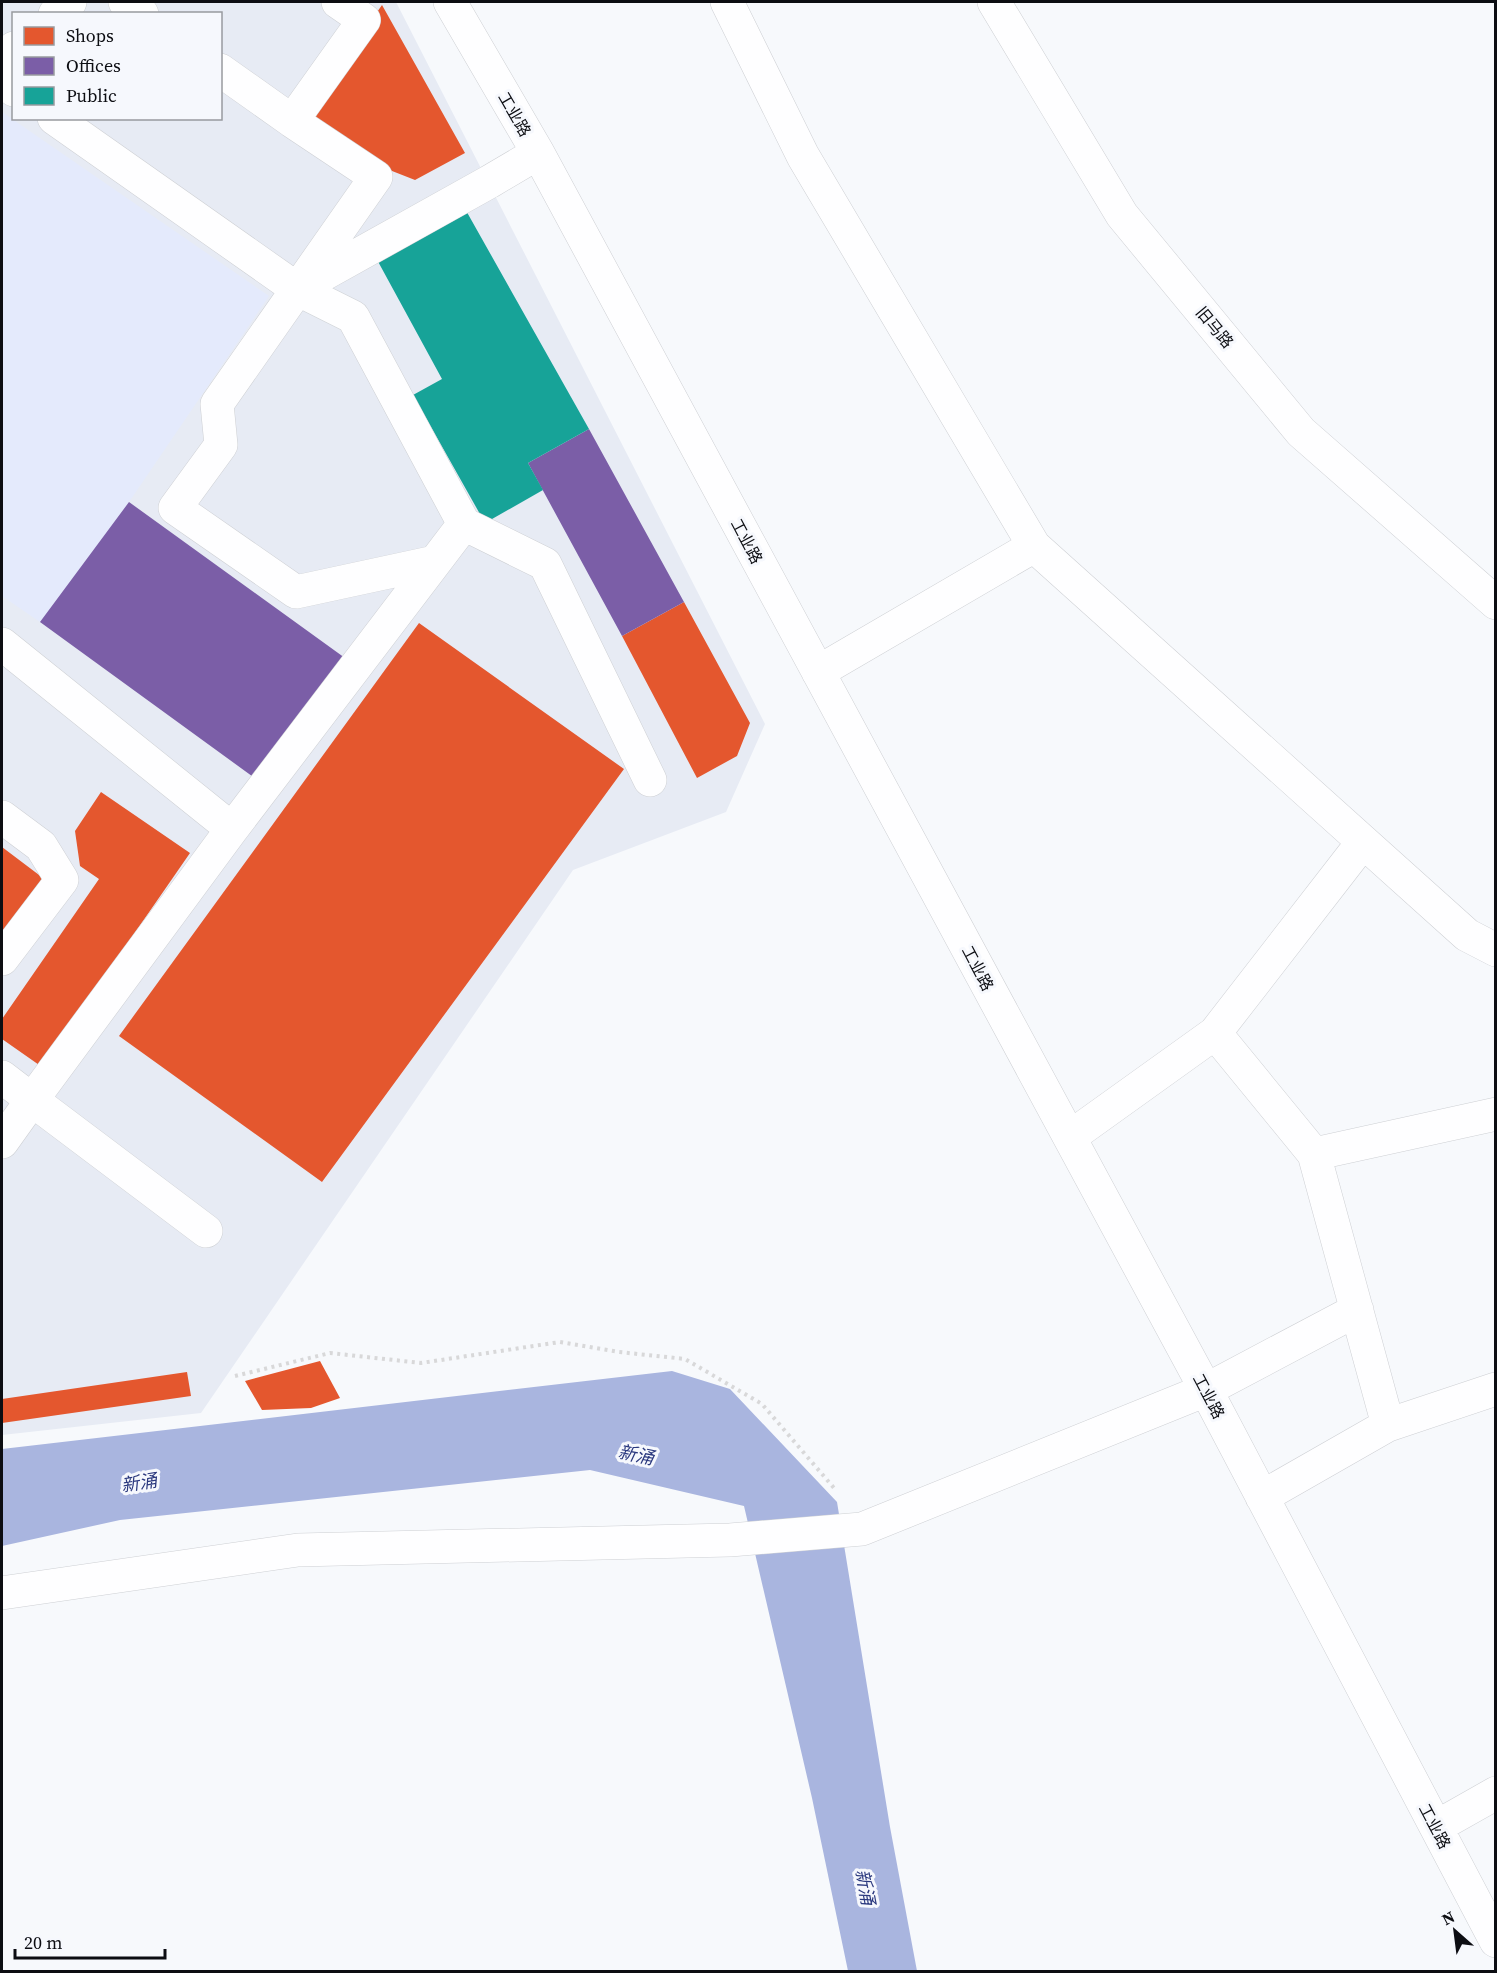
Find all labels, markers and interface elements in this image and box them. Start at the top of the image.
legend [12,12,222,120]
text: Shops [66,23,114,48]
text: Offices [66,53,121,78]
text: Public [66,83,117,108]
street label: 工业路 [493,88,537,140]
street label: 旧马路 [1191,302,1239,352]
street label: 工业路 [726,515,768,567]
street label: 工业路 [957,942,999,994]
street label: 工业路 [1188,1370,1230,1422]
water label: 新涌 [616,1439,658,1471]
water label: 新涌 [119,1467,161,1498]
street label: 工业路 [1414,1800,1456,1852]
water label: 新涌 [850,1867,882,1909]
north arrow [1425,1901,1485,1961]
text: N [1438,1905,1459,1930]
scale bar [15,1922,165,1960]
text: 20 m [24,1930,62,1955]

